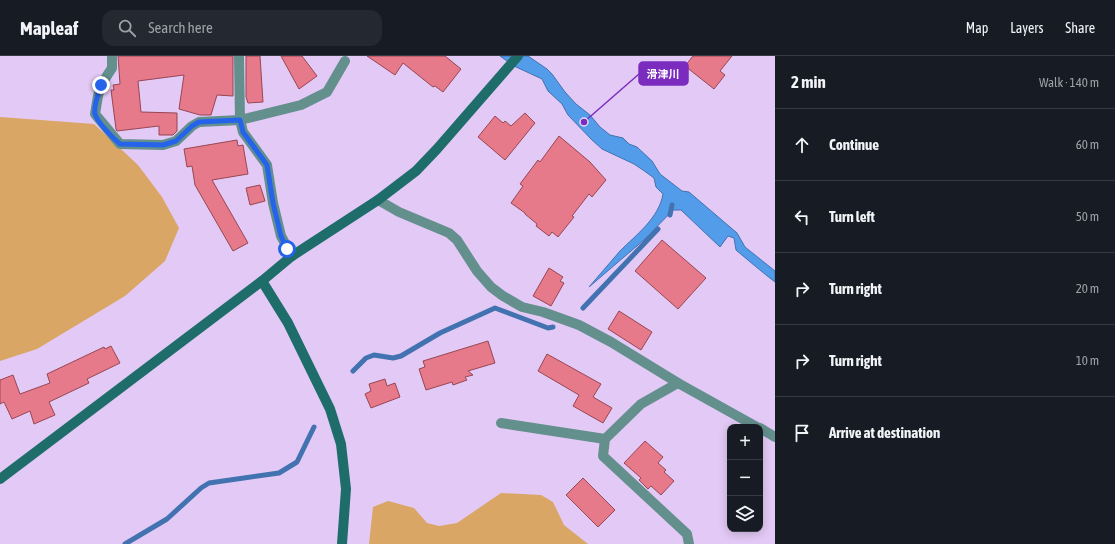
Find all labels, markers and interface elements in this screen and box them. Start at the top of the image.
search box [102,10,382,46]
text: Mapleaf [20,17,78,39]
icon: search [116,17,138,39]
text: Search here [148,19,213,36]
text: Map [966,20,988,36]
text: Layers [1010,20,1043,36]
text: Share [1065,20,1095,36]
callout: 滑津川 [639,62,688,85]
text: 滑津川 [647,68,680,80]
text: 2 min [791,72,826,92]
text: Walk · 140 m [1039,75,1099,90]
route end [92,76,110,94]
icon: ahead [791,134,813,156]
text: Continue [829,136,879,153]
text: 60 m [1076,137,1099,152]
icon: left [791,206,813,228]
text: Turn left [829,208,875,225]
text: 50 m [1076,209,1099,224]
route start [278,240,296,258]
icon: right [791,278,813,300]
text: Turn right [829,280,882,297]
text: 20 m [1076,281,1099,296]
icon: right [791,350,813,372]
text: Turn right [829,352,882,369]
text: 10 m [1076,353,1099,368]
icon: arrive [791,422,813,444]
map controls [727,424,763,532]
button: + [727,424,763,460]
text: Arrive at destination [829,424,940,441]
button: − [727,460,763,496]
button: layers [727,496,763,532]

